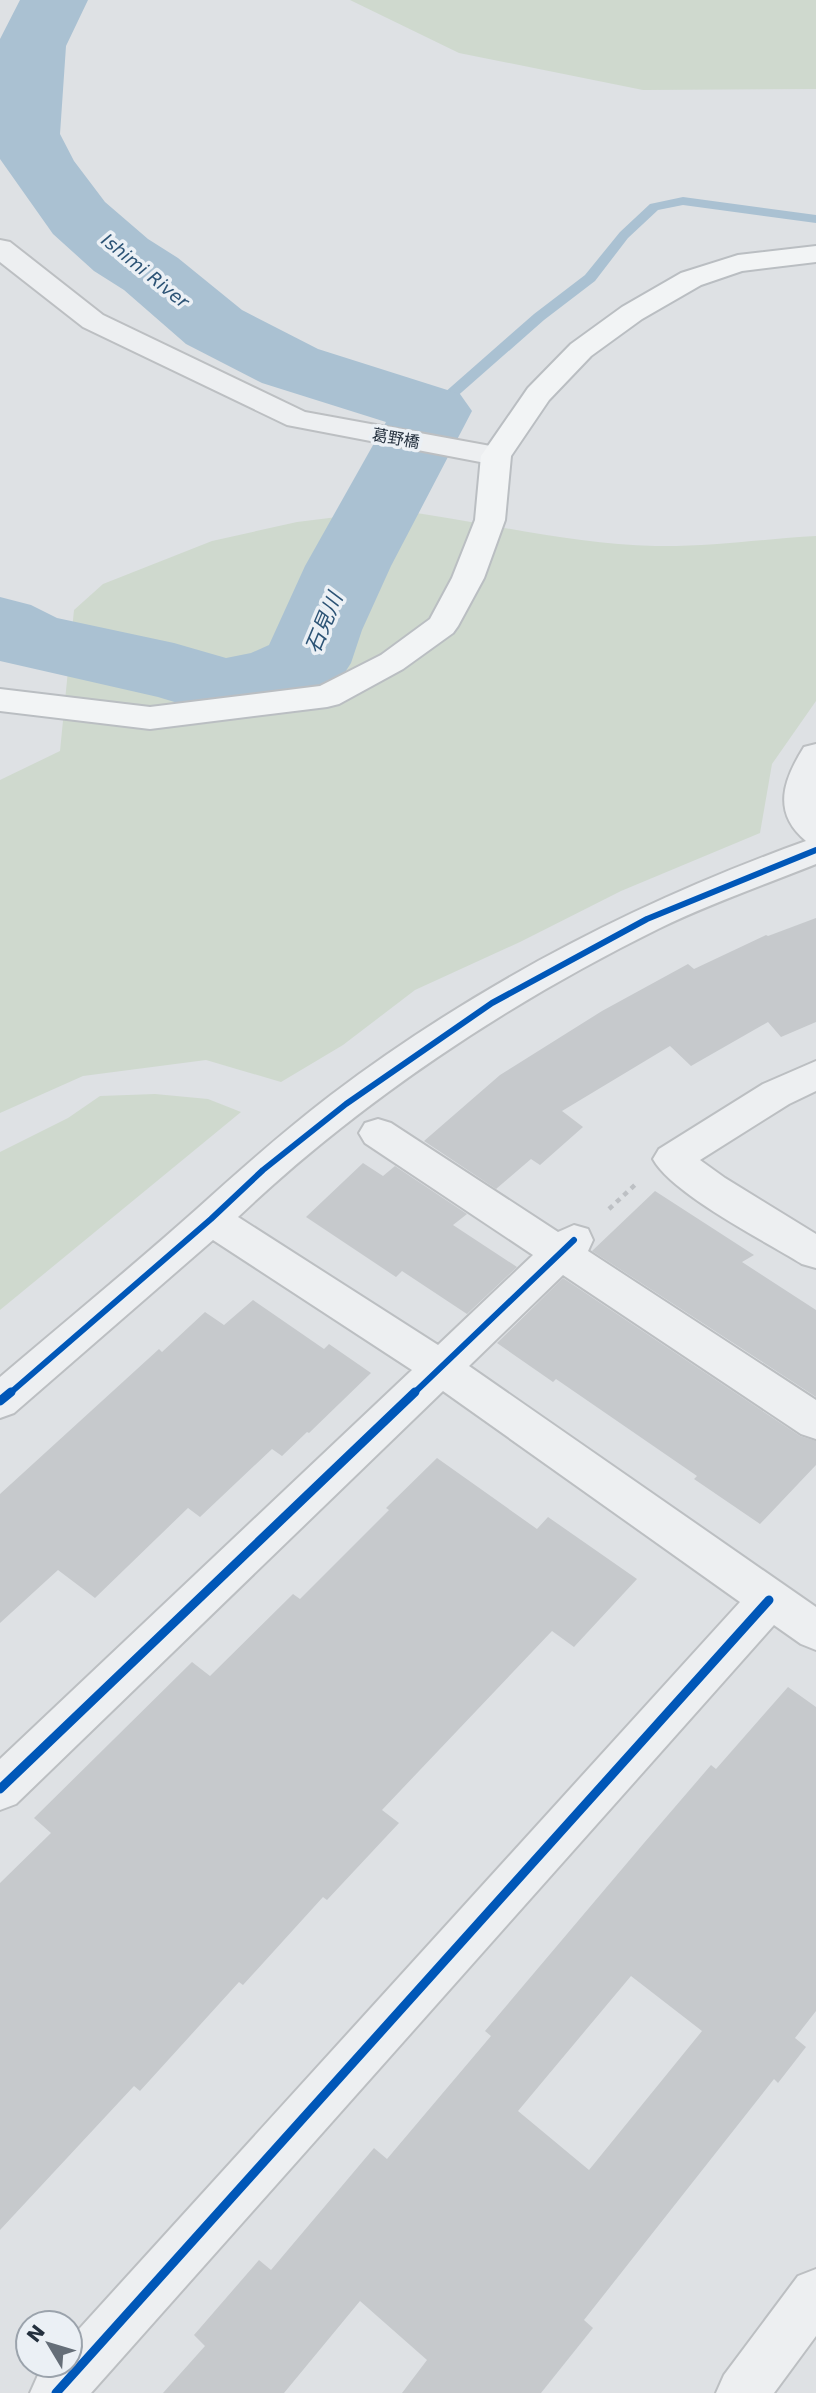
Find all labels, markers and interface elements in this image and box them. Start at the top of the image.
water label: Ishimi River [98,229,194,313]
street label: 葛野橋 [371,425,421,452]
water label: 石見川 [301,587,348,657]
north arrow [14,2309,84,2379]
text: N [22,2320,49,2347]

